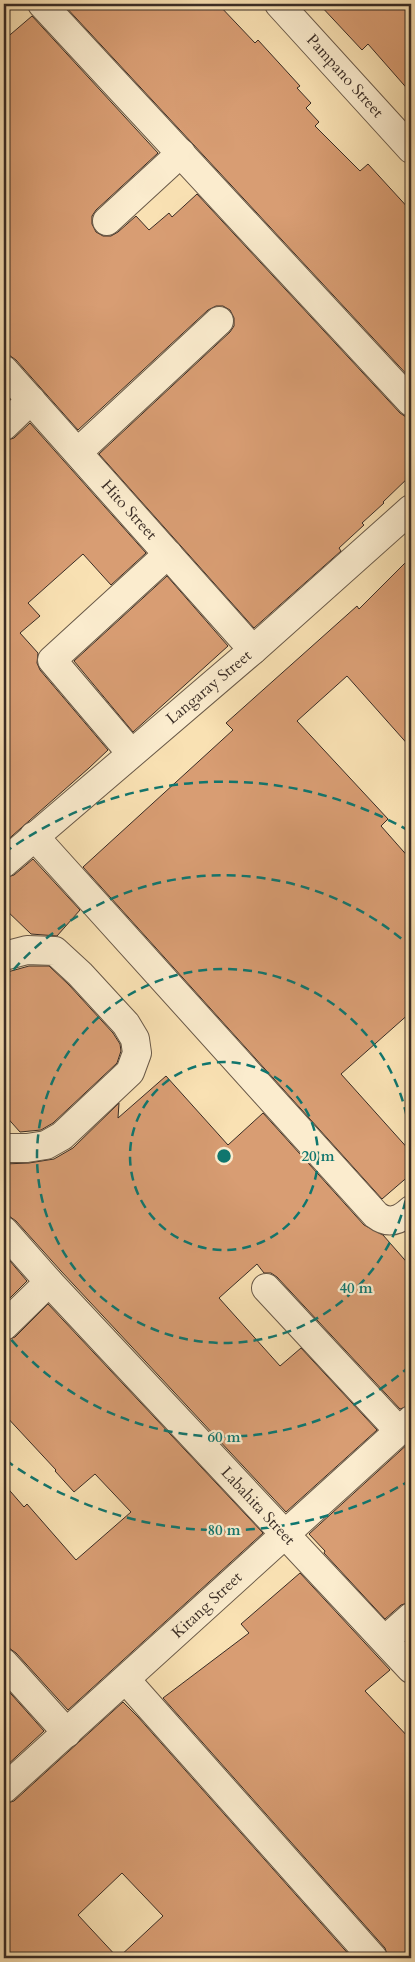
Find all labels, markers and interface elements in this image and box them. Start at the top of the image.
street label: Pampano Street [301,29,389,123]
street label: Hito Street [96,475,162,545]
street label: Langaray Street [161,645,257,729]
text: 20 m [301,1146,335,1166]
centre of rings [215,1147,233,1165]
text: 40 m [339,1278,373,1298]
text: 60 m [207,1427,241,1447]
street label: Labahita Street [216,1462,300,1550]
text: 80 m [207,1520,241,1540]
street label: Kitang Street [167,1567,247,1643]

